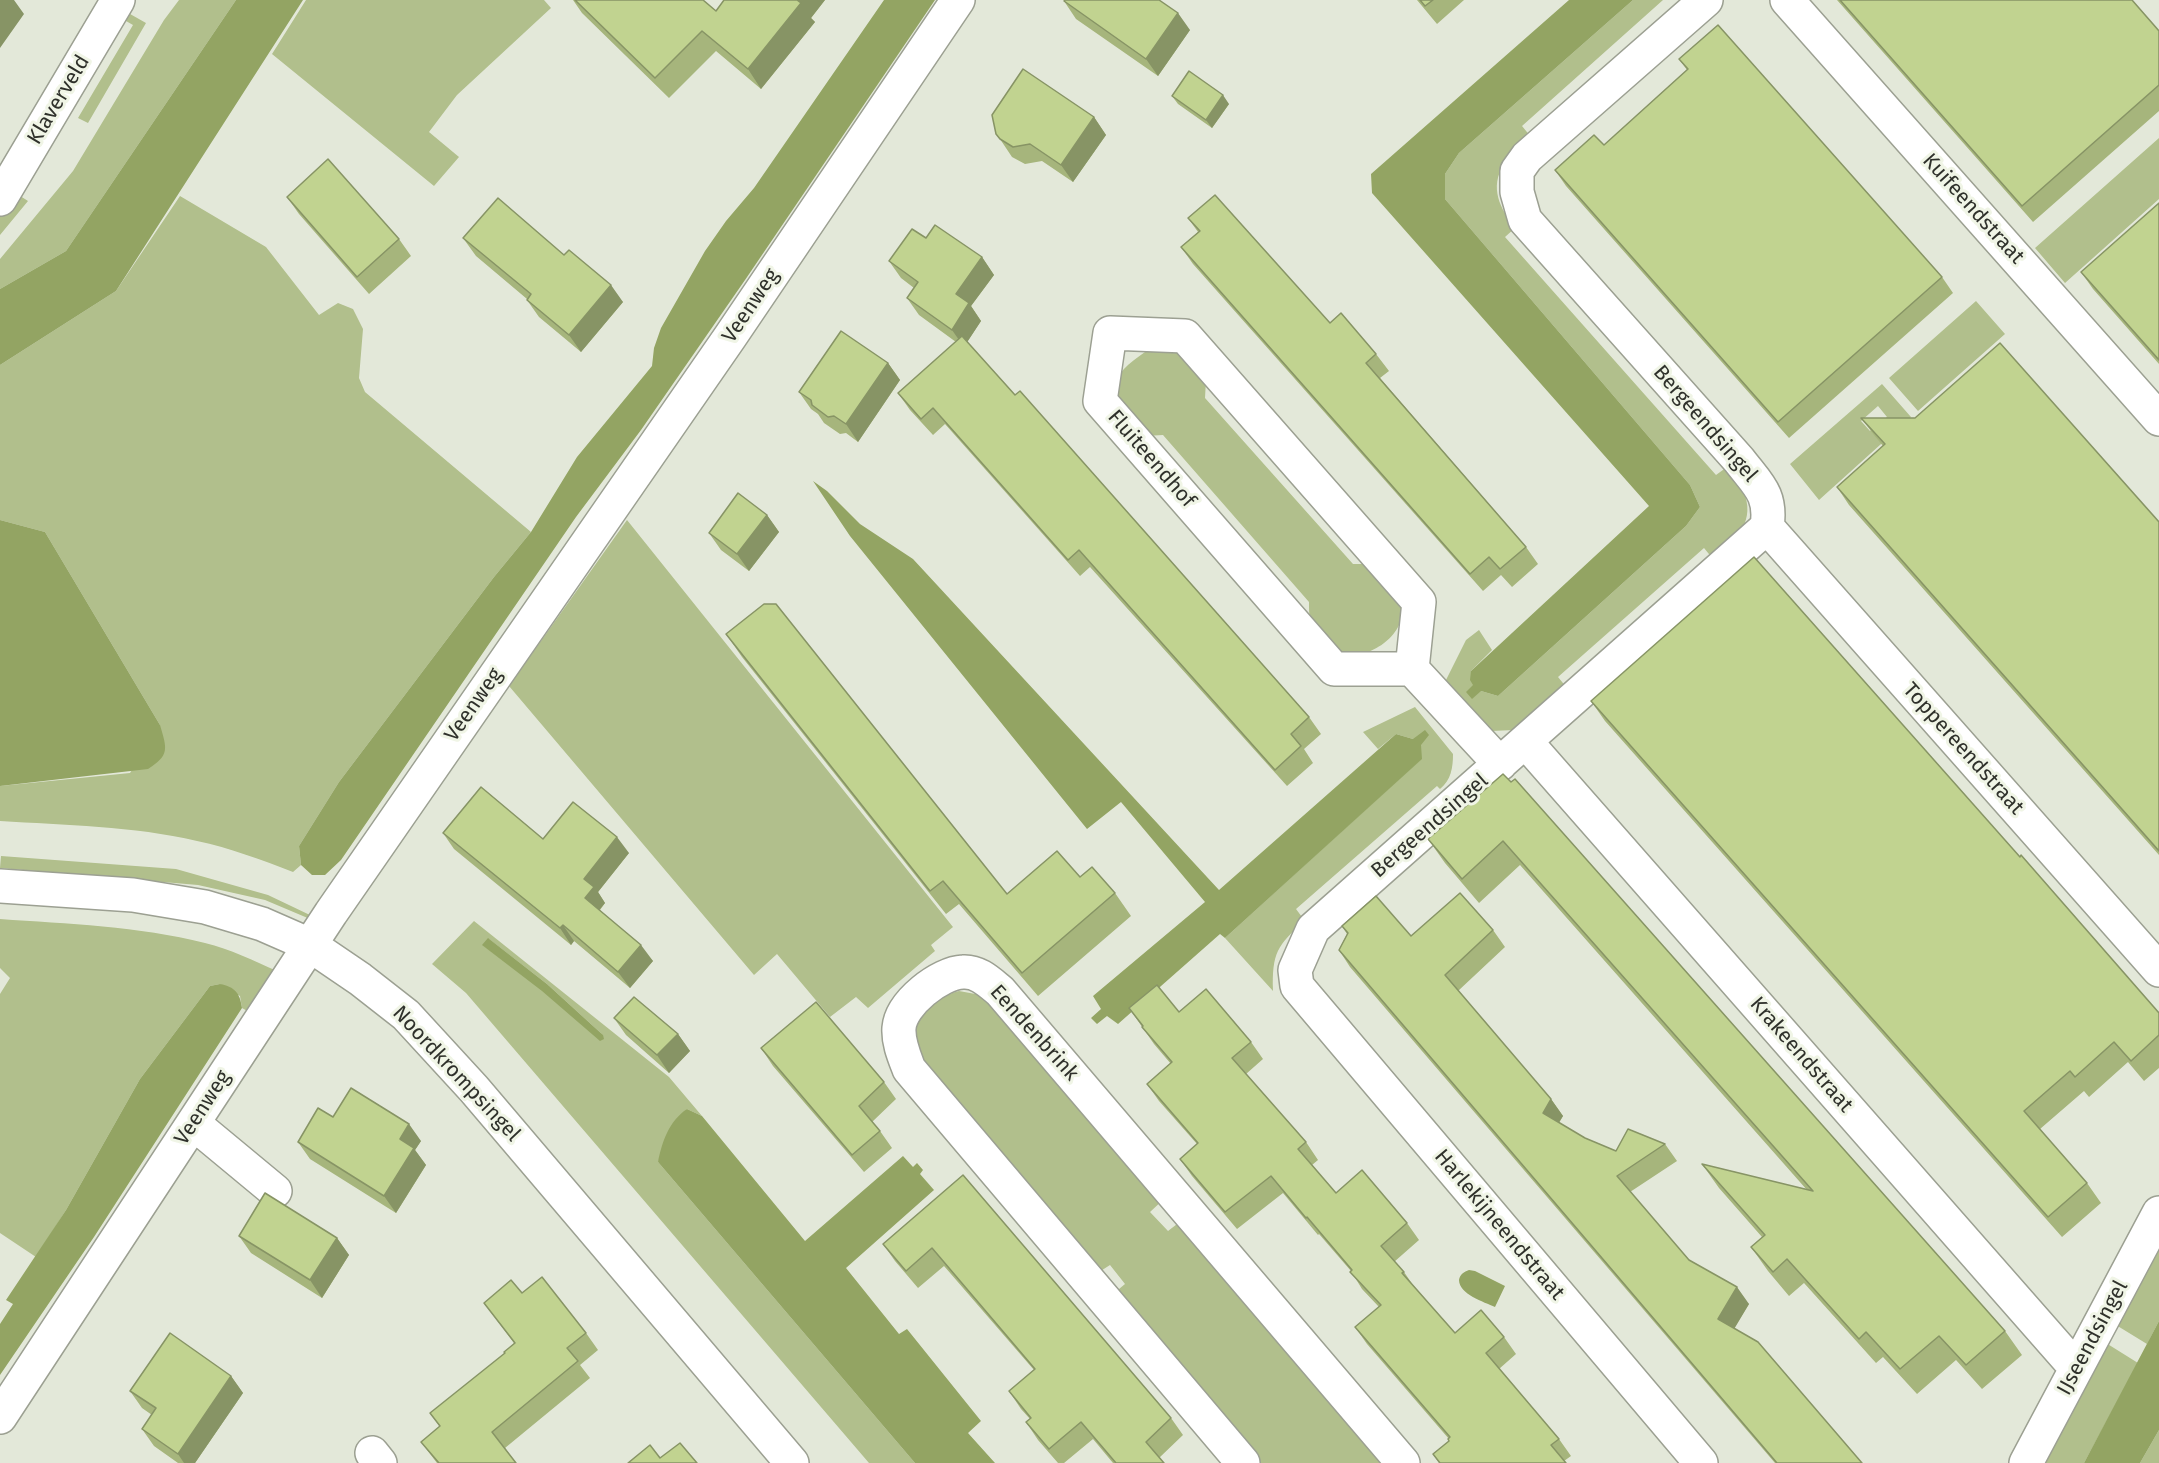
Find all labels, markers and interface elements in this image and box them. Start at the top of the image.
street label: Klaverveld [23,51,95,149]
street label: Kuifeendstraat [1917,149,2029,269]
street label: Veenweg [717,264,785,348]
street label: Bergeendsingel [1647,360,1763,488]
street label: Fluiteendhof [1102,405,1200,513]
street label: Veenweg [440,663,508,747]
street label: Toppereendstraat [1897,678,2029,820]
street label: Bergeendsingel [1366,768,1494,884]
street label: Eendenbrink [984,980,1084,1086]
street label: Krakeendstraat [1744,992,1858,1118]
street label: Noordkrompsingel [387,1001,525,1147]
street label: Veenweg [170,1066,236,1150]
street label: Harlekijneendstraat [1429,1145,1569,1305]
street label: IJseendsingel [2052,1276,2134,1400]

